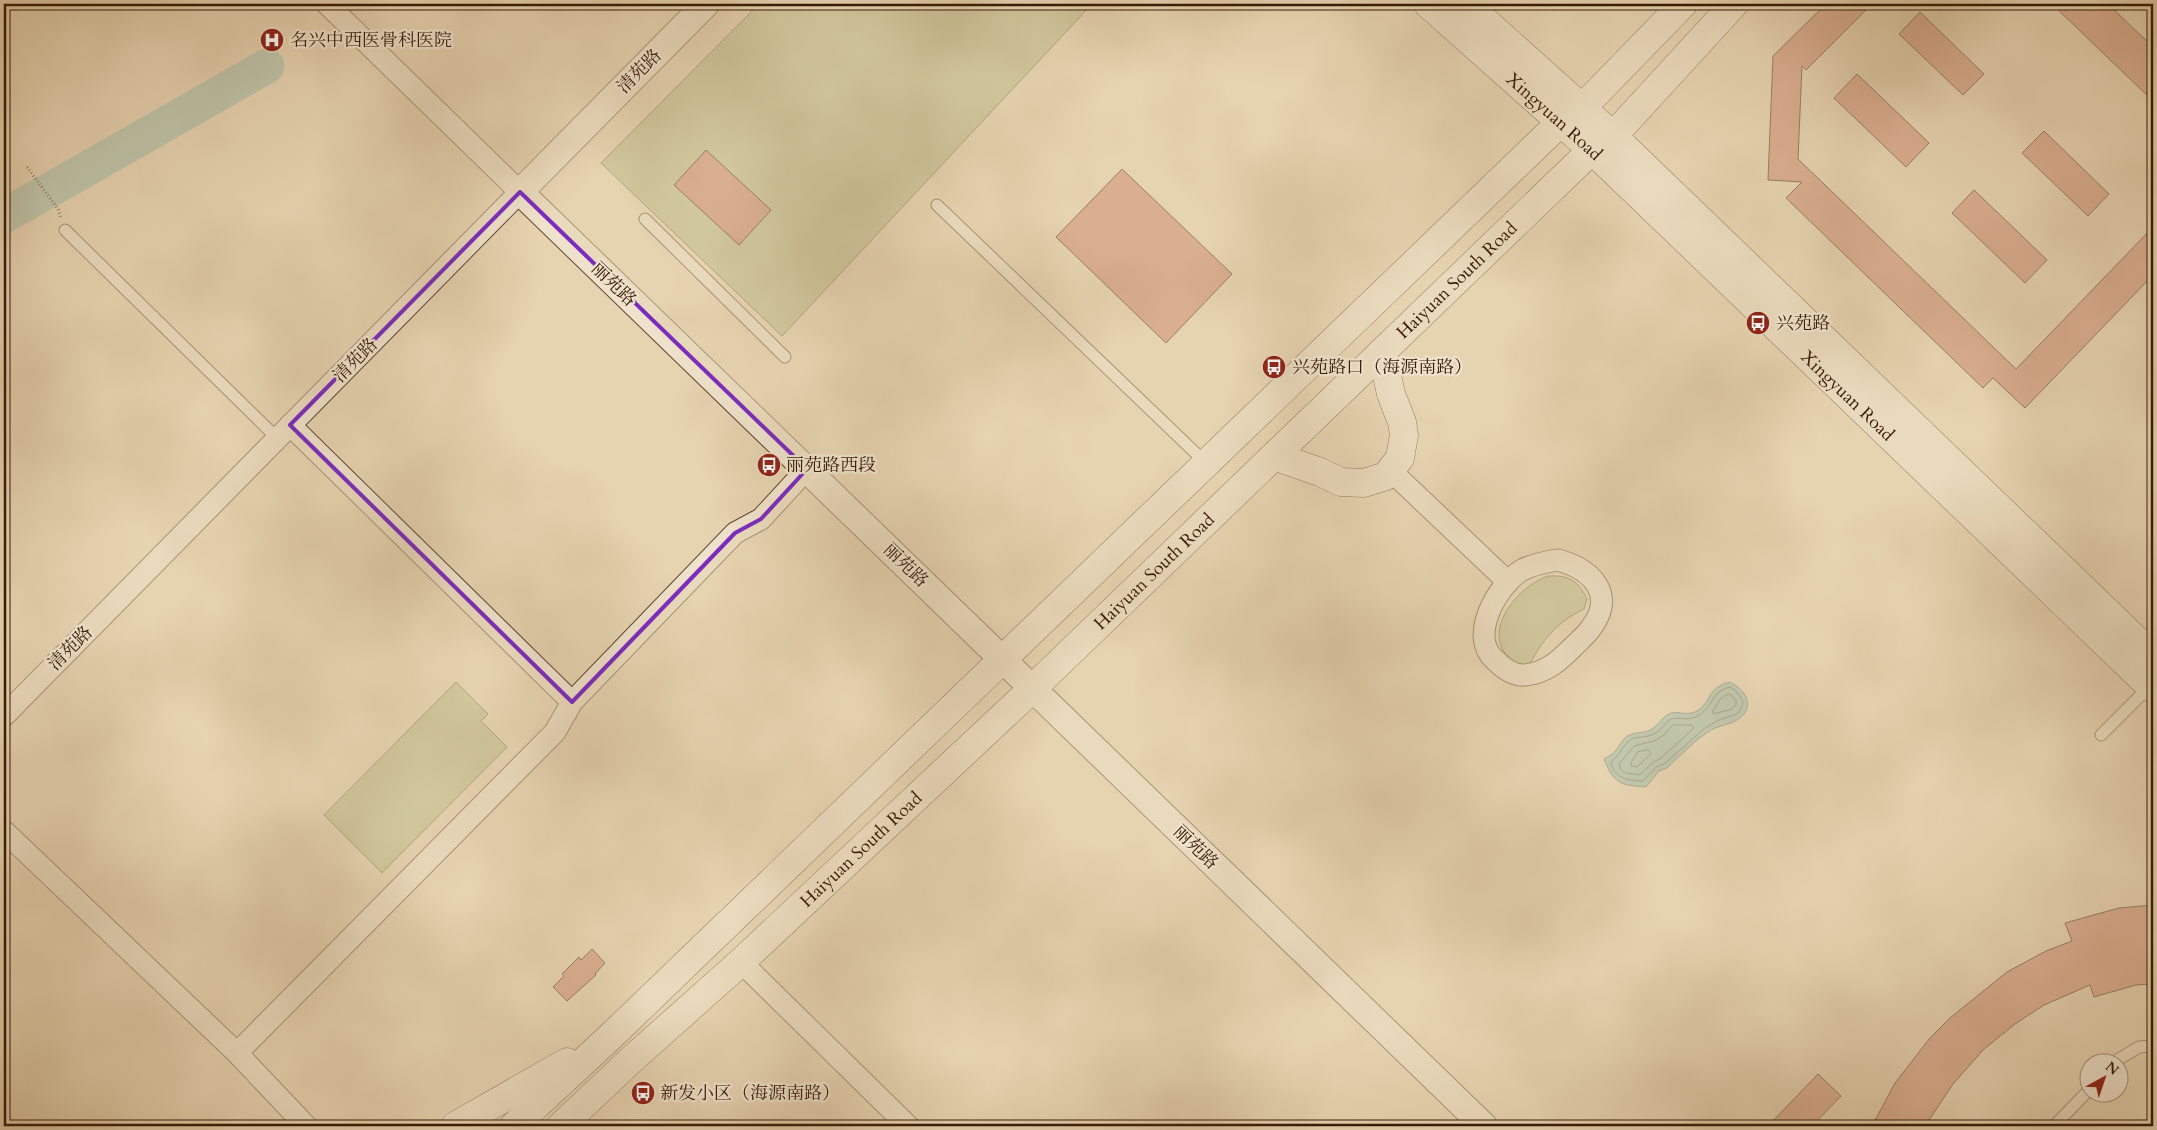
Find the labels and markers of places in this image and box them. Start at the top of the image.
hospital icon: 名兴中西医骨科医院 [259,27,285,53]
place label: 名兴中西医骨科医院 [290,28,452,53]
bus stop icon: 兴苑路 [1745,310,1771,336]
place label: 兴苑路 [1776,311,1830,336]
bus stop icon: 兴苑路口（海源南路） [1261,354,1287,380]
place label: 兴苑路口（海源南路） [1292,355,1472,380]
bus stop icon: 丽苑路西段 [756,452,782,478]
place label: 丽苑路西段 [786,453,876,478]
bus stop icon: 新发小区（海源南路） [630,1080,656,1106]
place label: 新发小区（海源南路） [660,1081,840,1106]

